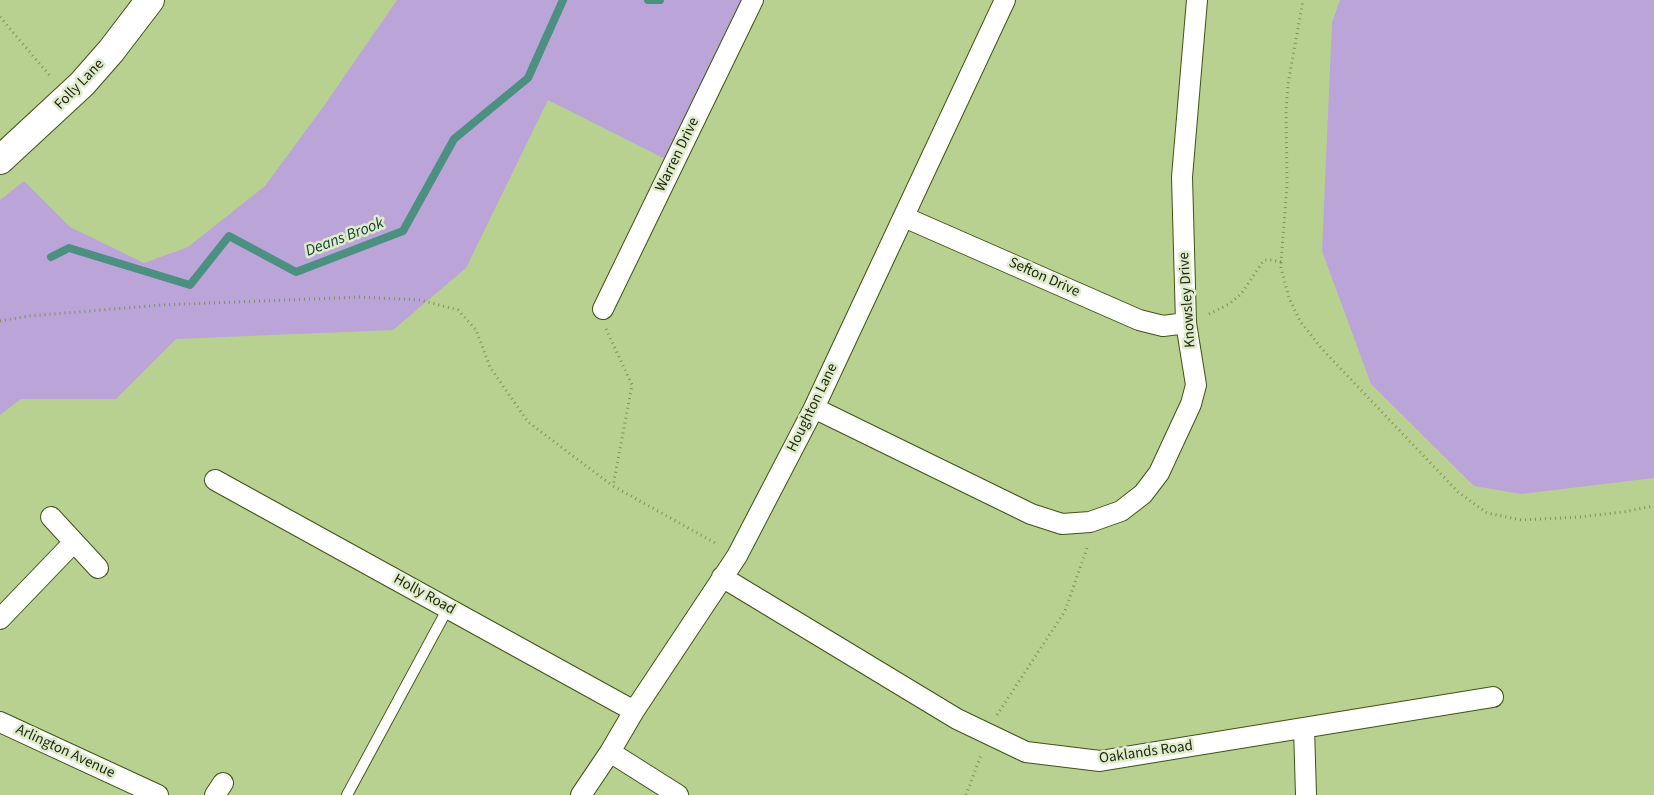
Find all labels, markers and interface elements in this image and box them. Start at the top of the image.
street label: Folly Lane [51,56,109,114]
street label: Warren Drive [652,115,704,195]
water label: Deans Brook [303,214,387,262]
street label: Knowsley Drive [1176,252,1200,348]
street label: Sefton Drive [1006,254,1082,302]
street label: Houghton Lane [784,361,842,455]
street label: Holly Road [390,571,458,619]
street label: Arlington Avenue [13,721,117,783]
street label: Oaklands Road [1098,738,1194,768]

